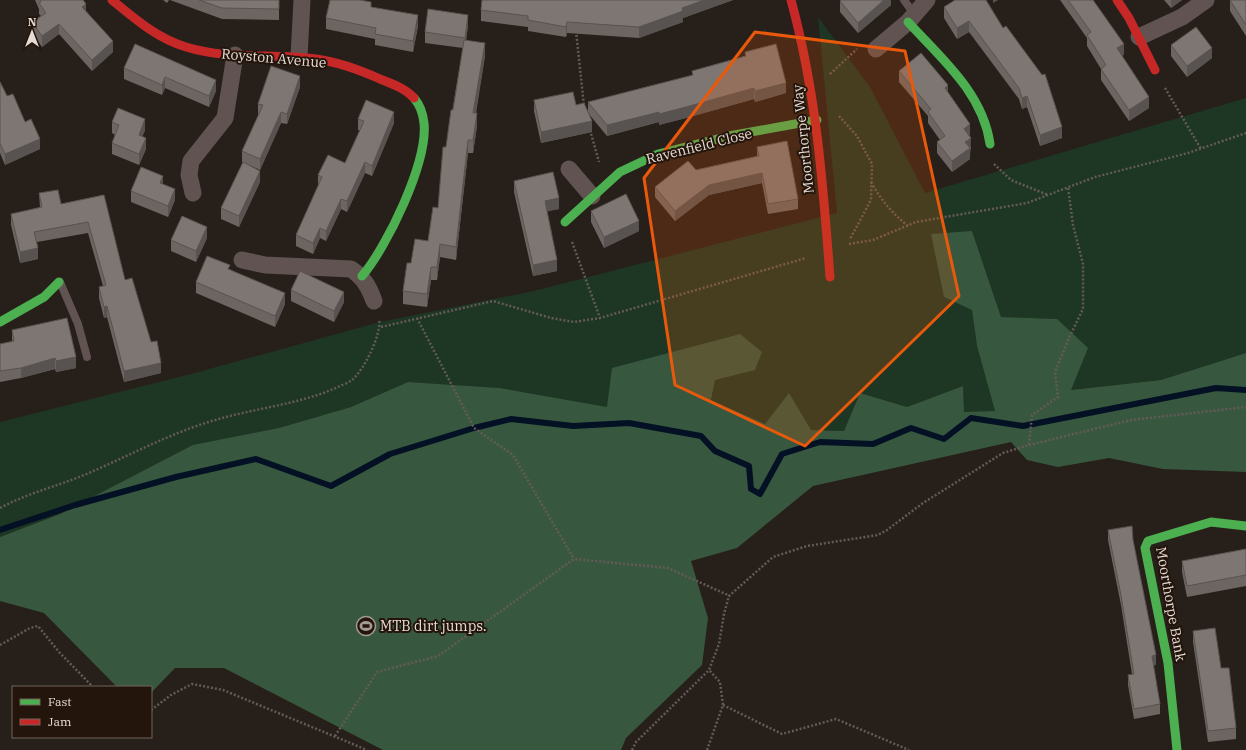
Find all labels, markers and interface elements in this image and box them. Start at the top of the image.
north arrow [12,12,52,52]
text: N [28,15,37,29]
street label: Royston Avenue [221,44,327,72]
street label: Moorthorpe Way [788,83,818,194]
street label: Ravenfield Close [644,124,754,168]
street label: Moorthorpe Bank [1152,545,1190,663]
sports icon: MTB dirt jumps. [355,615,377,637]
place label: MTB dirt jumps. [380,617,487,635]
legend [12,686,152,738]
text: Fast [48,694,72,709]
text: Jam [48,714,72,729]

